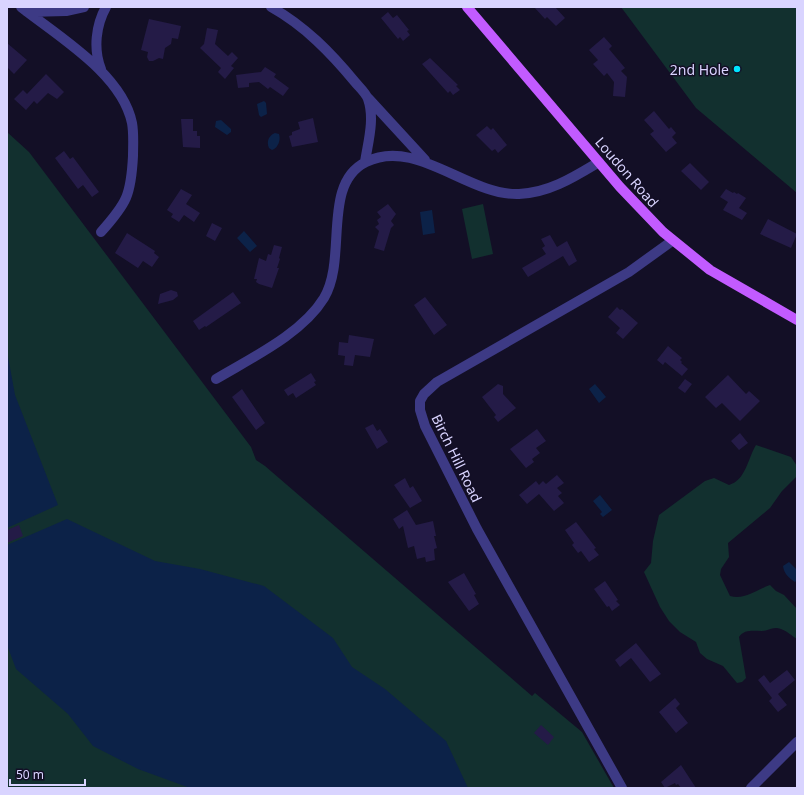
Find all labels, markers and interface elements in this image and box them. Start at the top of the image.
place label: 2nd Hole [670,60,729,79]
marker: 2nd Hole [732,64,742,74]
street label: Loudon Road [591,133,663,211]
street label: Birch Hill Road [427,411,487,505]
scale bar [10,761,85,787]
text: 50 m [16,766,44,783]

